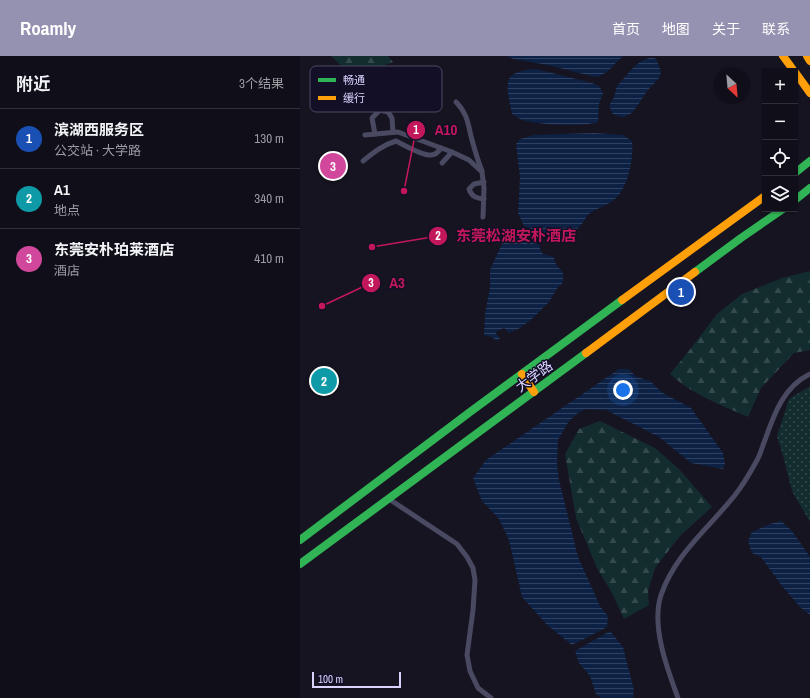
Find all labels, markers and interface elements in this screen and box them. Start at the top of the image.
text: Roamly [20,15,76,41]
text: 首页 [612,20,640,38]
text: 地图 [662,20,690,38]
text: 关于 [712,20,740,38]
text: 联系 [762,20,790,38]
legend [310,66,442,112]
north arrow [714,68,750,104]
map controls [762,68,798,212]
button: + [762,68,798,104]
text: 附近 [16,72,50,95]
text: 畅通 [343,73,365,87]
text: 3个结果 [239,75,284,92]
text: 缓行 [343,91,365,105]
button: − [762,104,798,140]
callout: A10 [406,117,465,144]
text: 滨湖西服务区 [54,119,144,140]
text: A10 [435,119,457,140]
text: 1 [413,122,419,138]
text: 1 [26,130,32,147]
text: 130 m [254,130,284,147]
button: locate [762,140,798,176]
text: 公交站 · 大学路 [54,142,141,159]
pin: 3 [320,151,346,181]
button: layers [762,176,798,212]
text: A1 [54,179,70,200]
text: 2 [26,190,32,207]
text: 340 m [254,190,284,207]
text: 地点 [54,202,80,219]
callout: 东莞松湖安朴酒店 [428,222,584,249]
text: 东莞松湖安朴酒店 [456,225,576,246]
text: 2 [435,228,441,244]
text: 东莞安朴珀莱酒店 [54,239,174,260]
text: 3 [26,250,32,267]
text: 410 m [254,250,284,267]
text: 酒店 [54,262,80,279]
callout: A3 [361,270,413,297]
text: A3 [389,272,405,293]
text: 3 [368,275,374,291]
pin: 1 [668,277,694,307]
street label: 大学路 [512,356,556,396]
pin: 2 [311,366,337,396]
your location [613,380,633,400]
scale bar [312,670,401,689]
text: 100 m [318,672,343,686]

